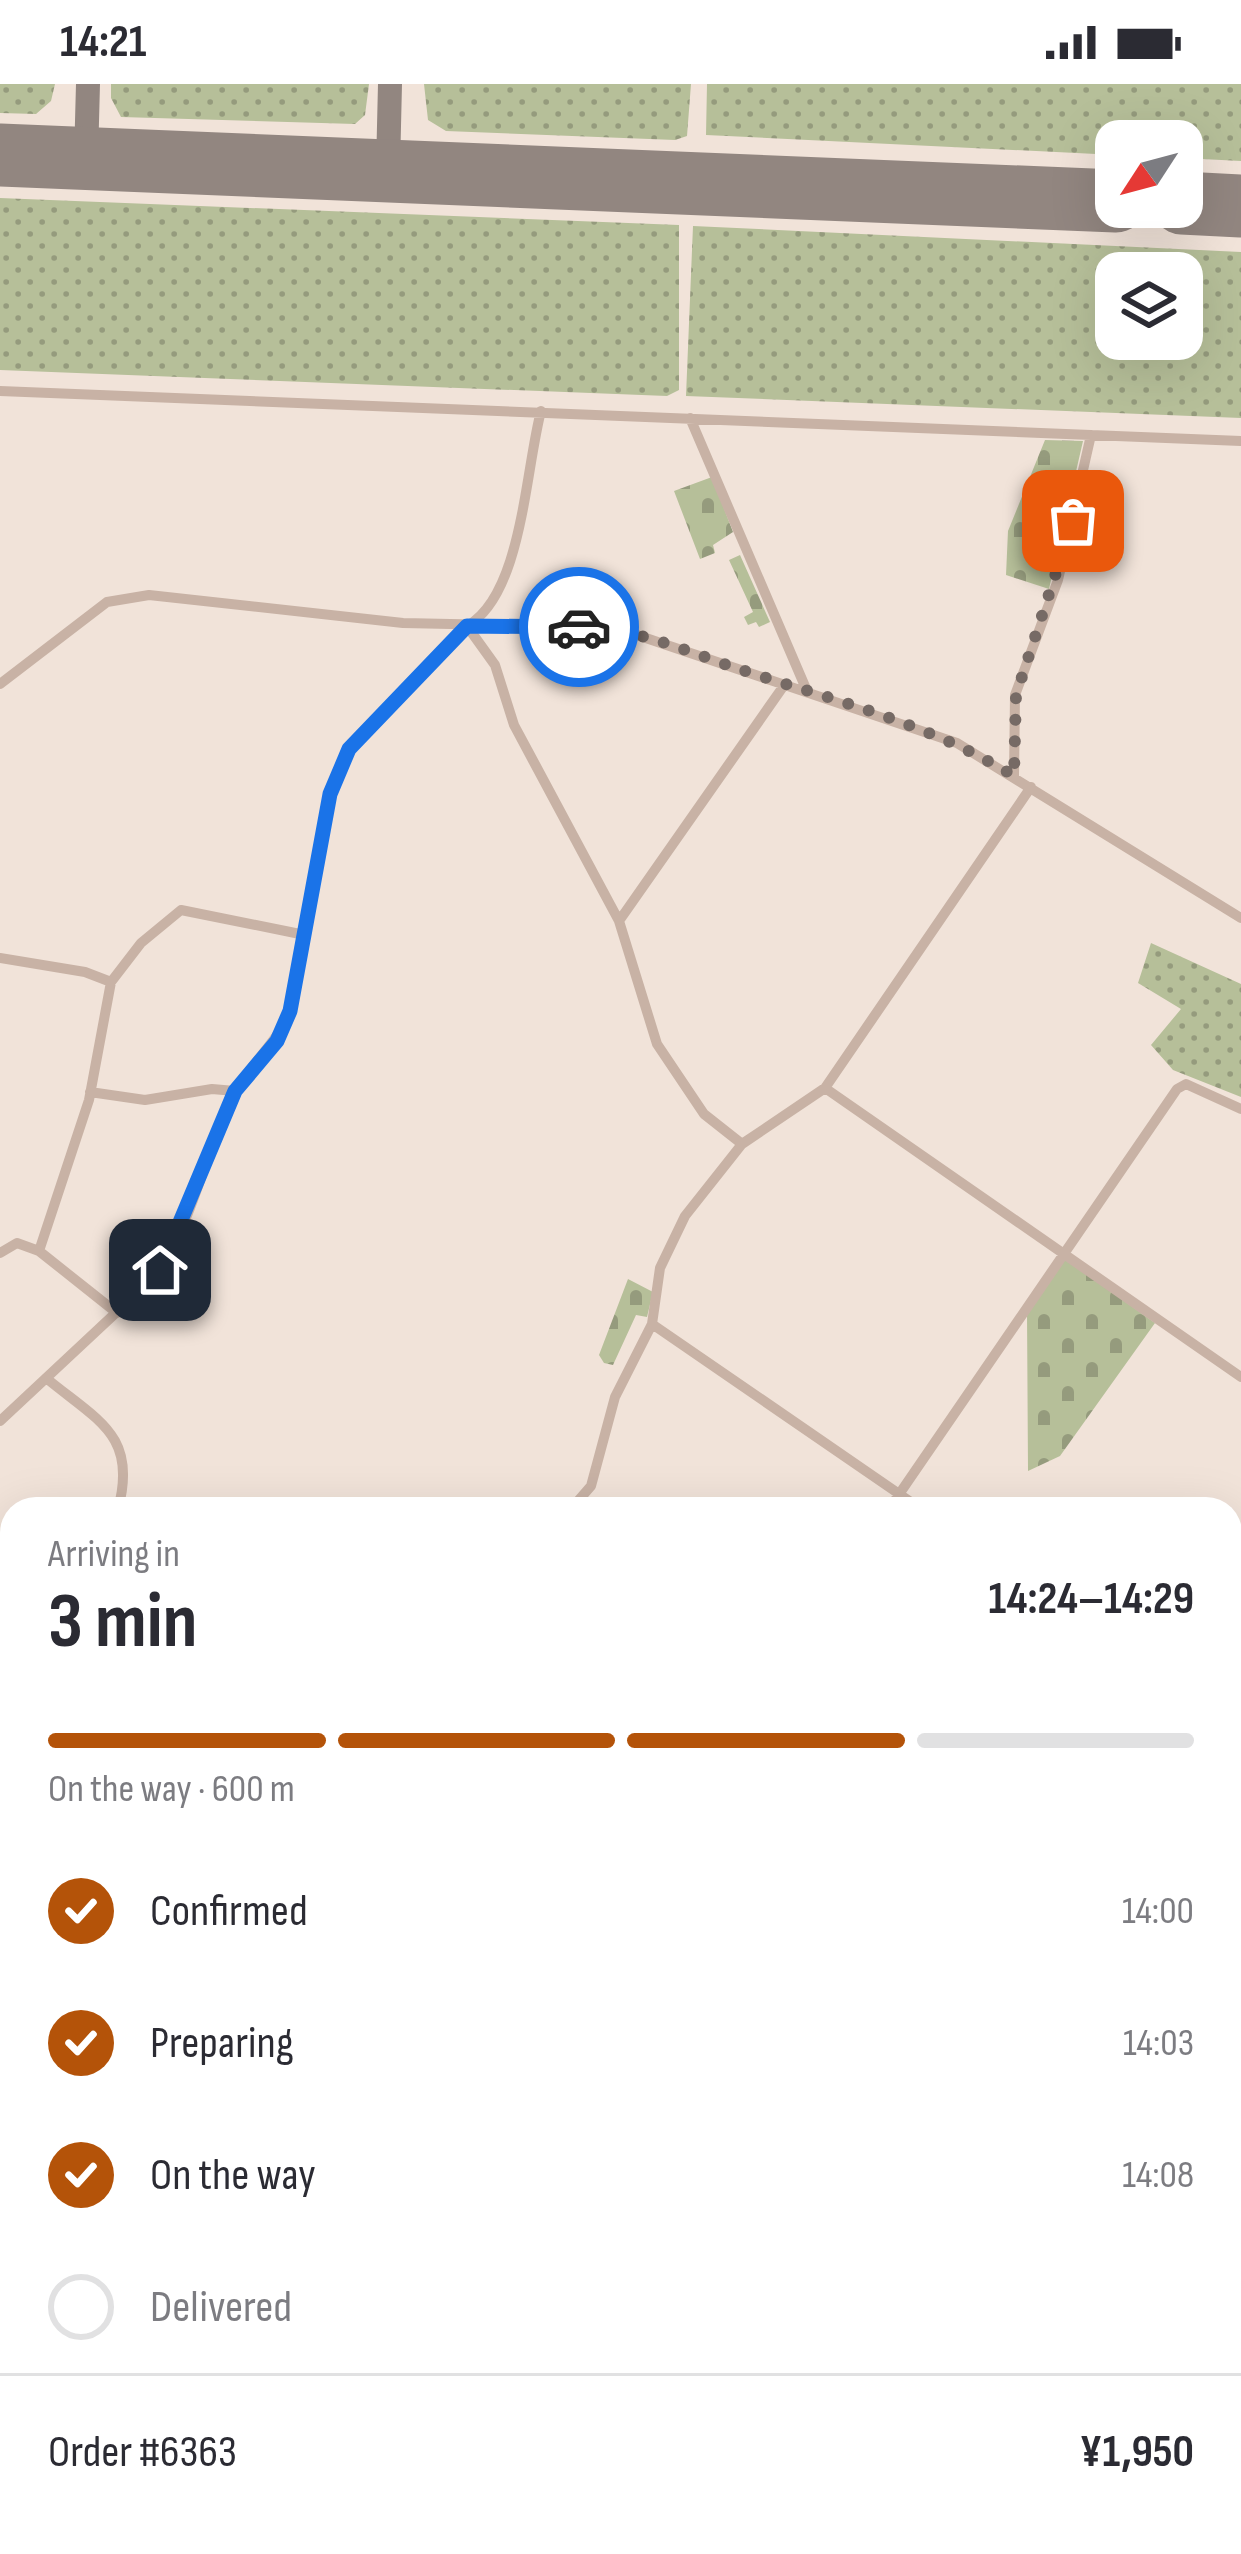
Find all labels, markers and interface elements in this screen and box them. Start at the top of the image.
text: 14:21 [60,15,146,70]
north arrow [1095,120,1203,228]
map controls [1095,120,1203,360]
button: layers [1095,252,1203,360]
pin [1022,470,1124,572]
icon: bag [1040,488,1106,554]
courier [519,567,639,687]
icon: car [546,594,612,660]
pin [109,1219,211,1321]
icon: home [127,1237,193,1303]
text: Arriving in [48,1531,180,1578]
text: 14:24–14:29 [988,1572,1194,1627]
text: 3 min [48,1576,197,1669]
text: On the way · 600 m [48,1766,295,1813]
icon: check [48,1878,114,1944]
text: Confirmed [150,1884,308,1939]
text: 14:00 [1122,1888,1194,1935]
icon: check [48,2010,114,2076]
text: Preparing [150,2016,294,2071]
text: 14:03 [1123,2020,1194,2067]
icon: check [48,2142,114,2208]
text: On the way [150,2148,316,2203]
text: 14:08 [1122,2152,1194,2199]
text: Delivered [150,2280,292,2335]
text: Order #6363 [48,2425,237,2480]
text: ¥1,950 [1079,2425,1194,2480]

